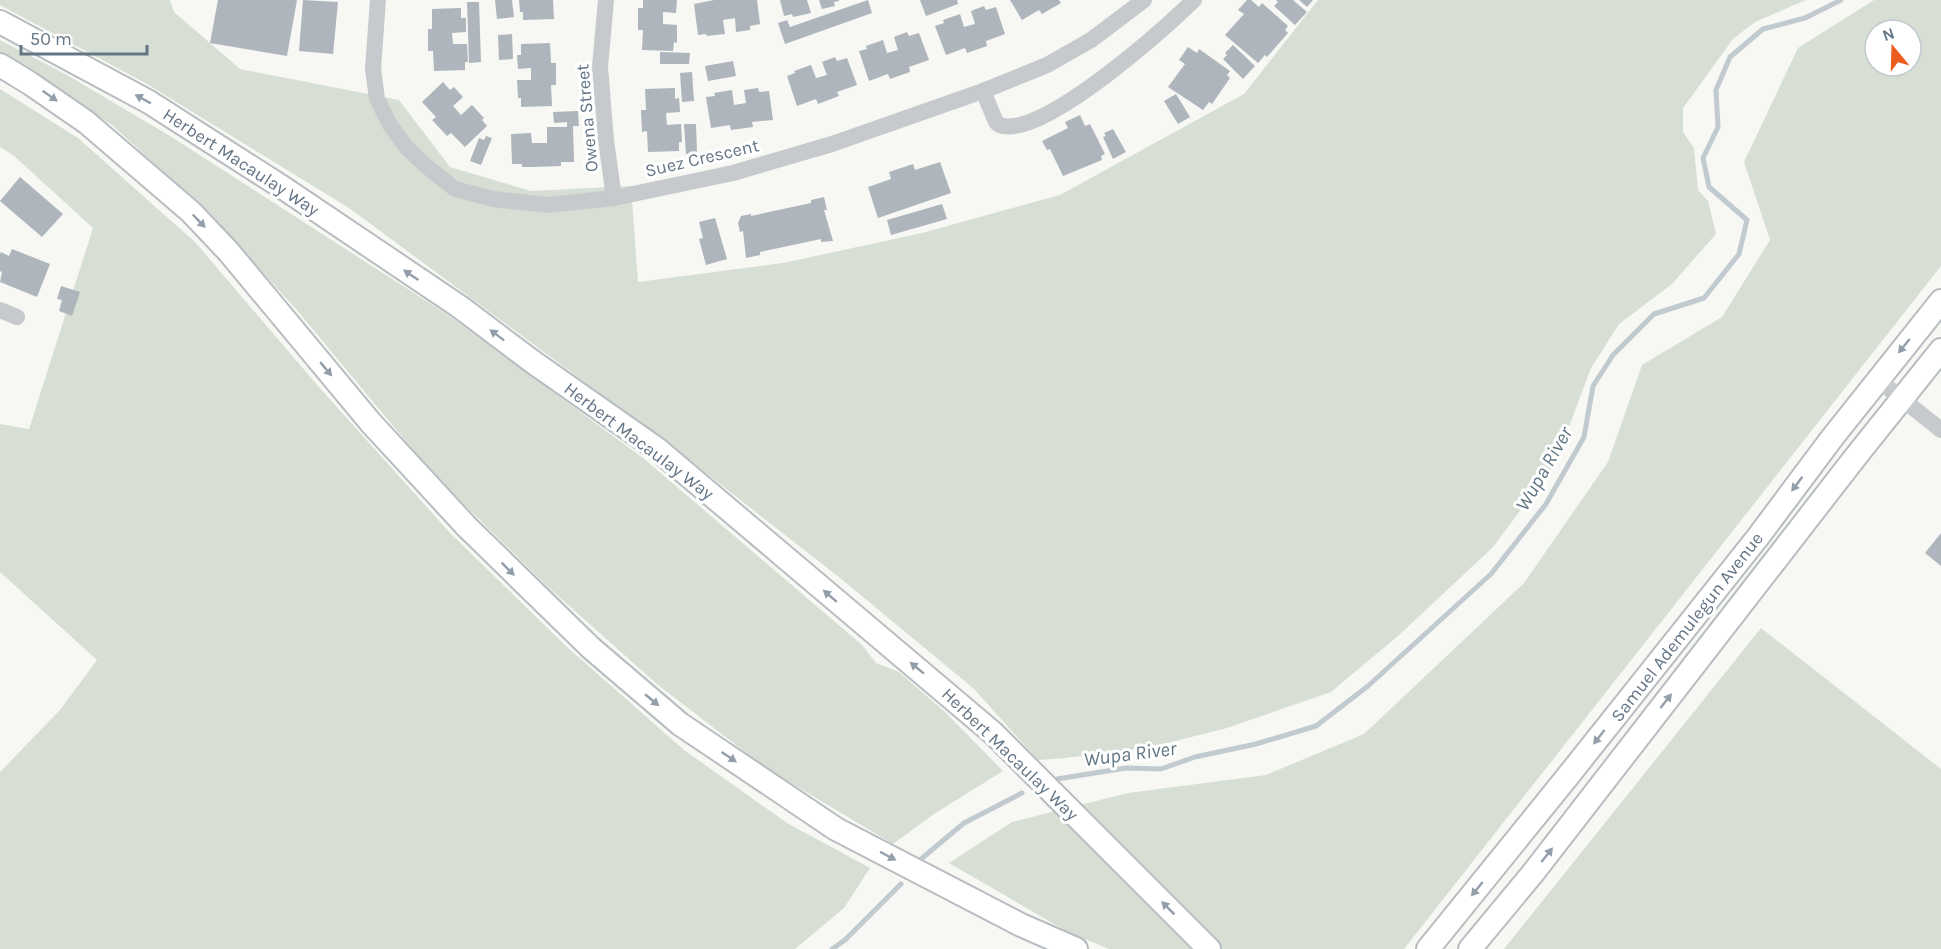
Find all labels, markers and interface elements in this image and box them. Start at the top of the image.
scale bar [21,18,147,56]
north arrow [1863,18,1923,78]
text: N [1880,23,1897,45]
text: 50 m [30,28,72,50]
street label: Owena Street [571,63,603,173]
one-way arrow [41,90,57,102]
one-way arrow [134,94,151,104]
street label: Herbert Macaulay Way [159,103,324,221]
street label: Suez Crescent [643,134,761,182]
one-way arrow [192,213,206,227]
one-way arrow [404,269,420,281]
one-way arrow [489,329,505,341]
one-way arrow [1899,339,1911,354]
one-way arrow [319,361,332,376]
street label: Herbert Macaulay Way [560,377,719,505]
water label: Wupa River [1511,422,1578,515]
one-way arrow [1792,477,1804,492]
street label: Samuel Ademulegun Avenue [1606,528,1768,726]
one-way arrow [501,561,515,575]
one-way arrow [823,590,838,603]
one-way arrow [909,661,925,674]
street label: Herbert Macaulay Way [937,683,1084,826]
one-way arrow [644,693,659,706]
one-way arrow [1660,693,1673,709]
one-way arrow [1594,730,1606,745]
water label: Wupa River [1082,737,1179,771]
one-way arrow [720,751,736,763]
one-way arrow [1540,847,1553,863]
one-way arrow [879,851,896,860]
one-way arrow [1470,881,1483,897]
one-way arrow [1161,901,1175,915]

